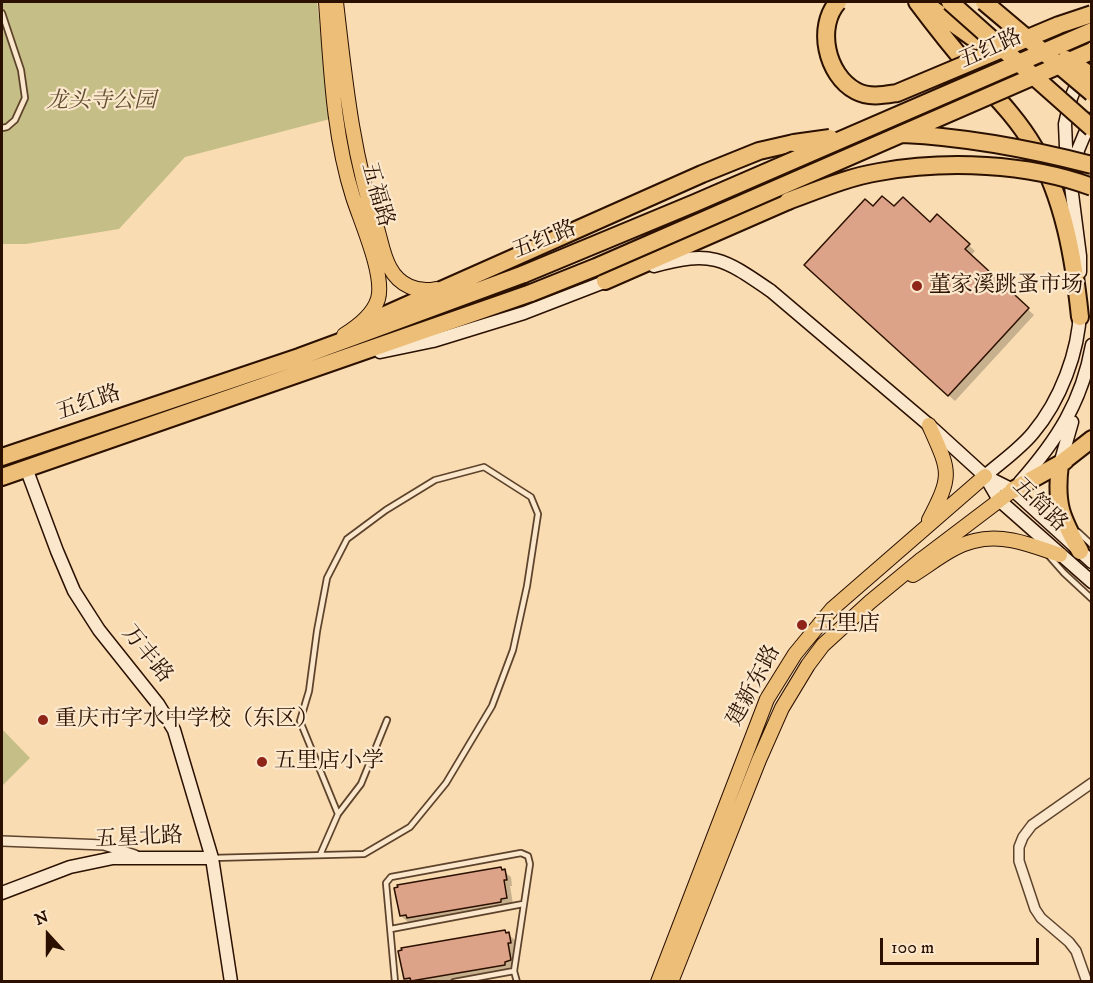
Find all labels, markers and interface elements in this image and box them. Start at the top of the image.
street label: 五红路 [955,25,1027,75]
park label: 龙头寺公园 [46,89,156,115]
street label: 五福路 [354,160,398,230]
street label: 五红路 [509,216,581,266]
place label: 董家溪跳蚤市场 [929,273,1083,299]
marker: 董家溪跳蚤市场 [910,279,924,293]
street label: 五红路 [54,381,124,427]
street label: 五简路 [1006,474,1072,538]
place label: 五里店 [814,612,880,638]
marker: 五里店 [795,618,809,632]
street label: 万丰路 [115,621,177,689]
street label: 建新东路 [723,641,787,731]
place label: 重庆市字水中学校（东区） [55,707,319,733]
marker: 重庆市字水中学校（东区） [36,713,50,727]
place label: 五里店小学 [274,749,384,775]
marker: 五里店小学 [255,755,269,769]
street label: 五星北路 [94,824,184,854]
north arrow [18,905,78,965]
text: N [32,907,51,930]
scale bar [883,926,1042,964]
text: 100 m [891,937,934,959]

